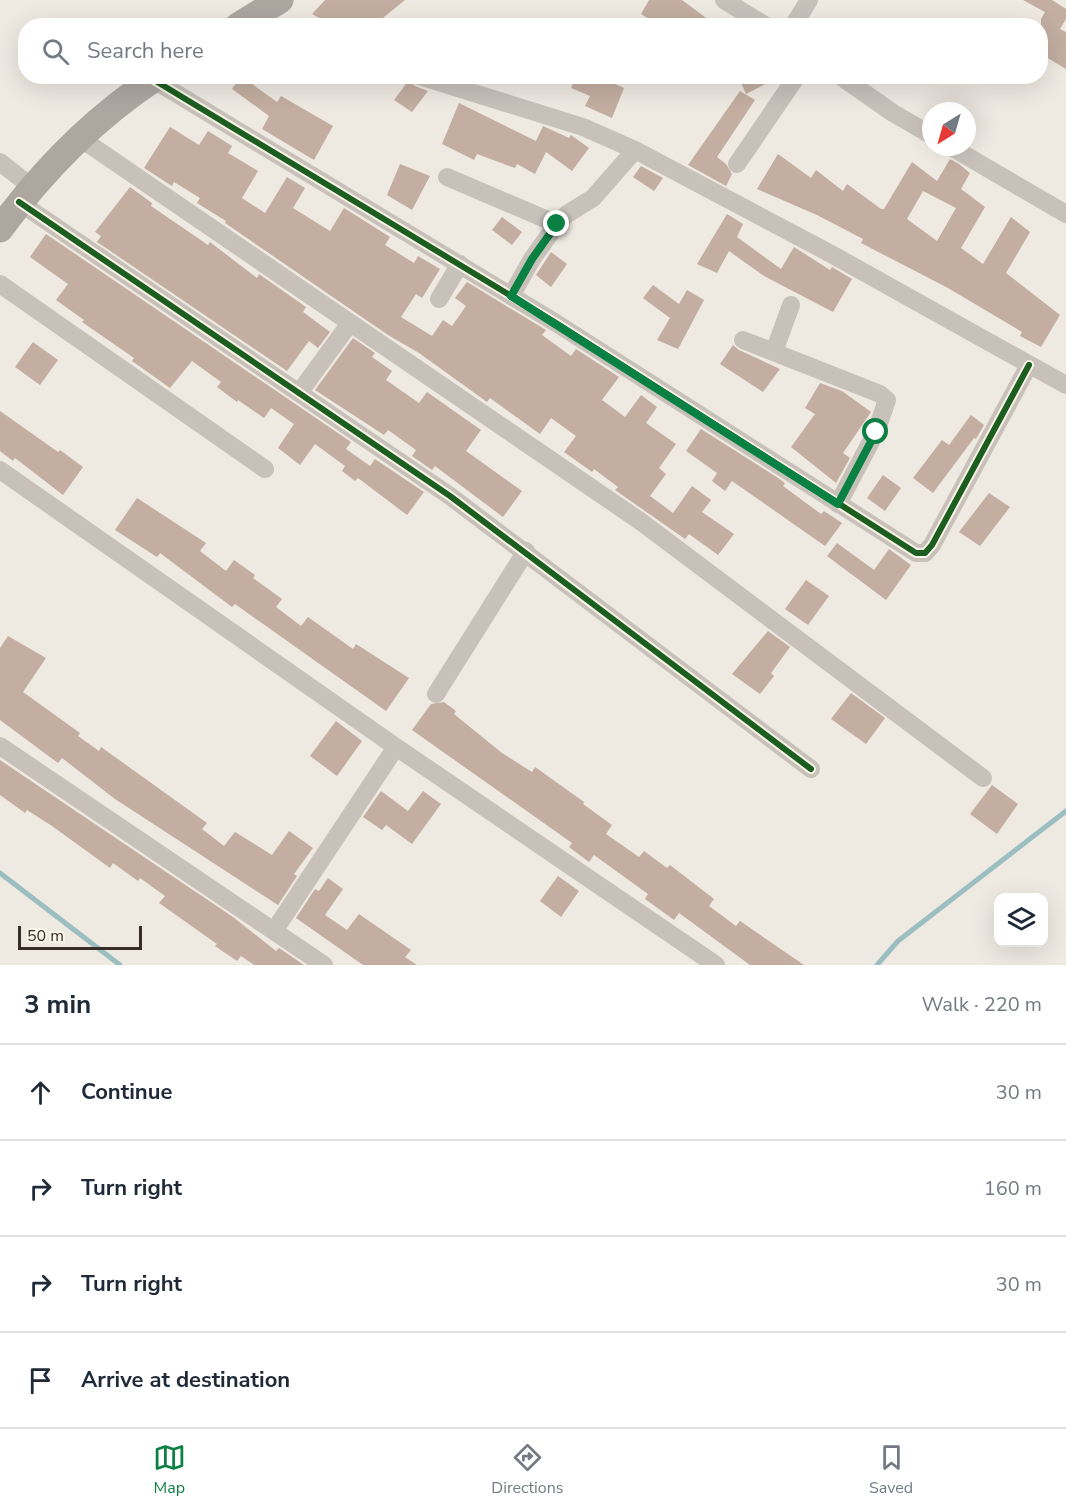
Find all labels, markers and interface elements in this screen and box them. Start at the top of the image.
search box [18,18,1048,84]
icon: search [39,35,72,68]
text: Search here [87,36,204,66]
north arrow [922,102,976,156]
route end [543,210,569,236]
route start [862,418,888,444]
map controls [994,893,1048,947]
button: layers [994,893,1048,947]
scale bar [18,923,142,950]
text: 50 m [27,925,64,947]
text: 3 min [24,987,91,1022]
text: Walk · 220 m [922,991,1042,1018]
icon: ahead [24,1076,57,1109]
text: Continue [81,1077,172,1107]
text: 30 m [996,1079,1042,1106]
icon: right [24,1172,57,1205]
text: Turn right [81,1173,182,1203]
text: 160 m [984,1175,1042,1202]
icon: right [24,1268,57,1301]
text: Turn right [81,1269,182,1299]
text: 30 m [996,1271,1042,1298]
icon: arrive [24,1364,57,1397]
text: Arrive at destination [81,1365,290,1395]
tab: Map [153,1441,186,1499]
tab: Directions [491,1441,563,1499]
tab: Saved [869,1441,913,1499]

